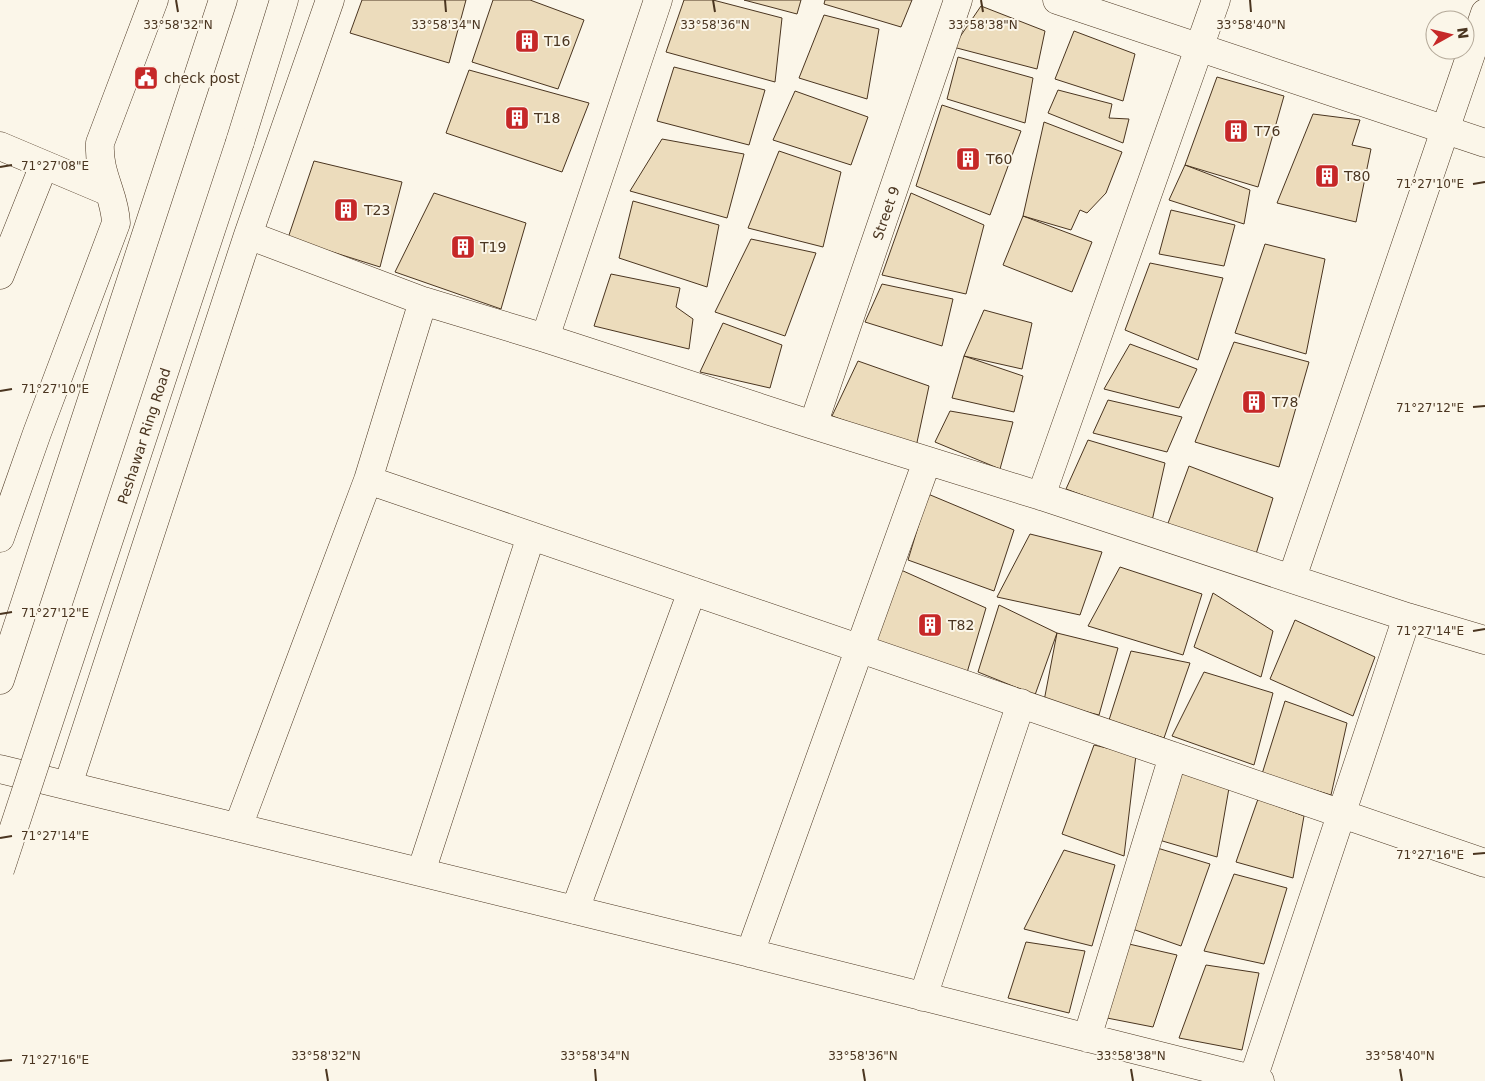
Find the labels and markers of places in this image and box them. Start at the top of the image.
building icon: T16 [514,28,540,54]
place label: T16 [543,33,570,49]
public building icon: check post [133,65,159,91]
place label: check post [164,70,240,86]
building icon: T18 [504,105,530,131]
place label: T18 [533,110,560,126]
building icon: T76 [1223,118,1249,144]
place label: T76 [1253,123,1280,139]
building icon: T60 [955,146,981,172]
place label: T60 [985,151,1012,167]
building icon: T80 [1314,163,1340,189]
place label: T80 [1343,168,1370,184]
building icon: T23 [333,197,359,223]
place label: T23 [363,202,390,218]
building icon: T19 [450,234,476,260]
place label: T19 [479,239,506,255]
building icon: T78 [1241,389,1267,415]
place label: T78 [1271,394,1298,410]
building icon: T82 [917,612,943,638]
place label: T82 [947,617,974,633]

